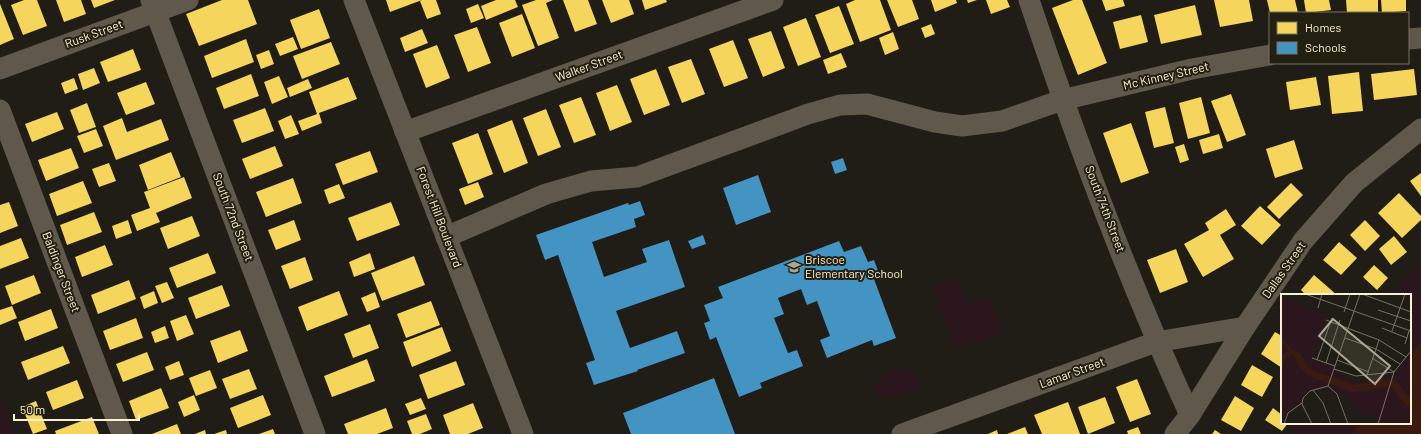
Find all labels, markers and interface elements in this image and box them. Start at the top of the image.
legend [1269,12,1409,64]
street label: Rusk Street [63,16,125,50]
text: Homes [1305,20,1342,34]
text: Schools [1305,40,1346,54]
street label: Walker Street [553,46,624,84]
street label: Mc Kinney Street [1122,58,1210,92]
street label: South 74th Street [1083,163,1129,254]
street label: Forest Hill Boulevard [414,164,466,269]
street label: South 72nd Street [211,171,257,263]
street label: Baldinger Street [40,230,84,314]
street label: Dallas Street [1259,238,1308,300]
place label: Briscoe Elementary School [805,252,903,280]
school or university icon: Briscoe Elementary School [786,259,802,275]
inset map [1281,294,1411,424]
street label: Lamar Street [1037,354,1106,390]
scale bar [14,396,139,422]
text: 50 m [20,402,45,416]

